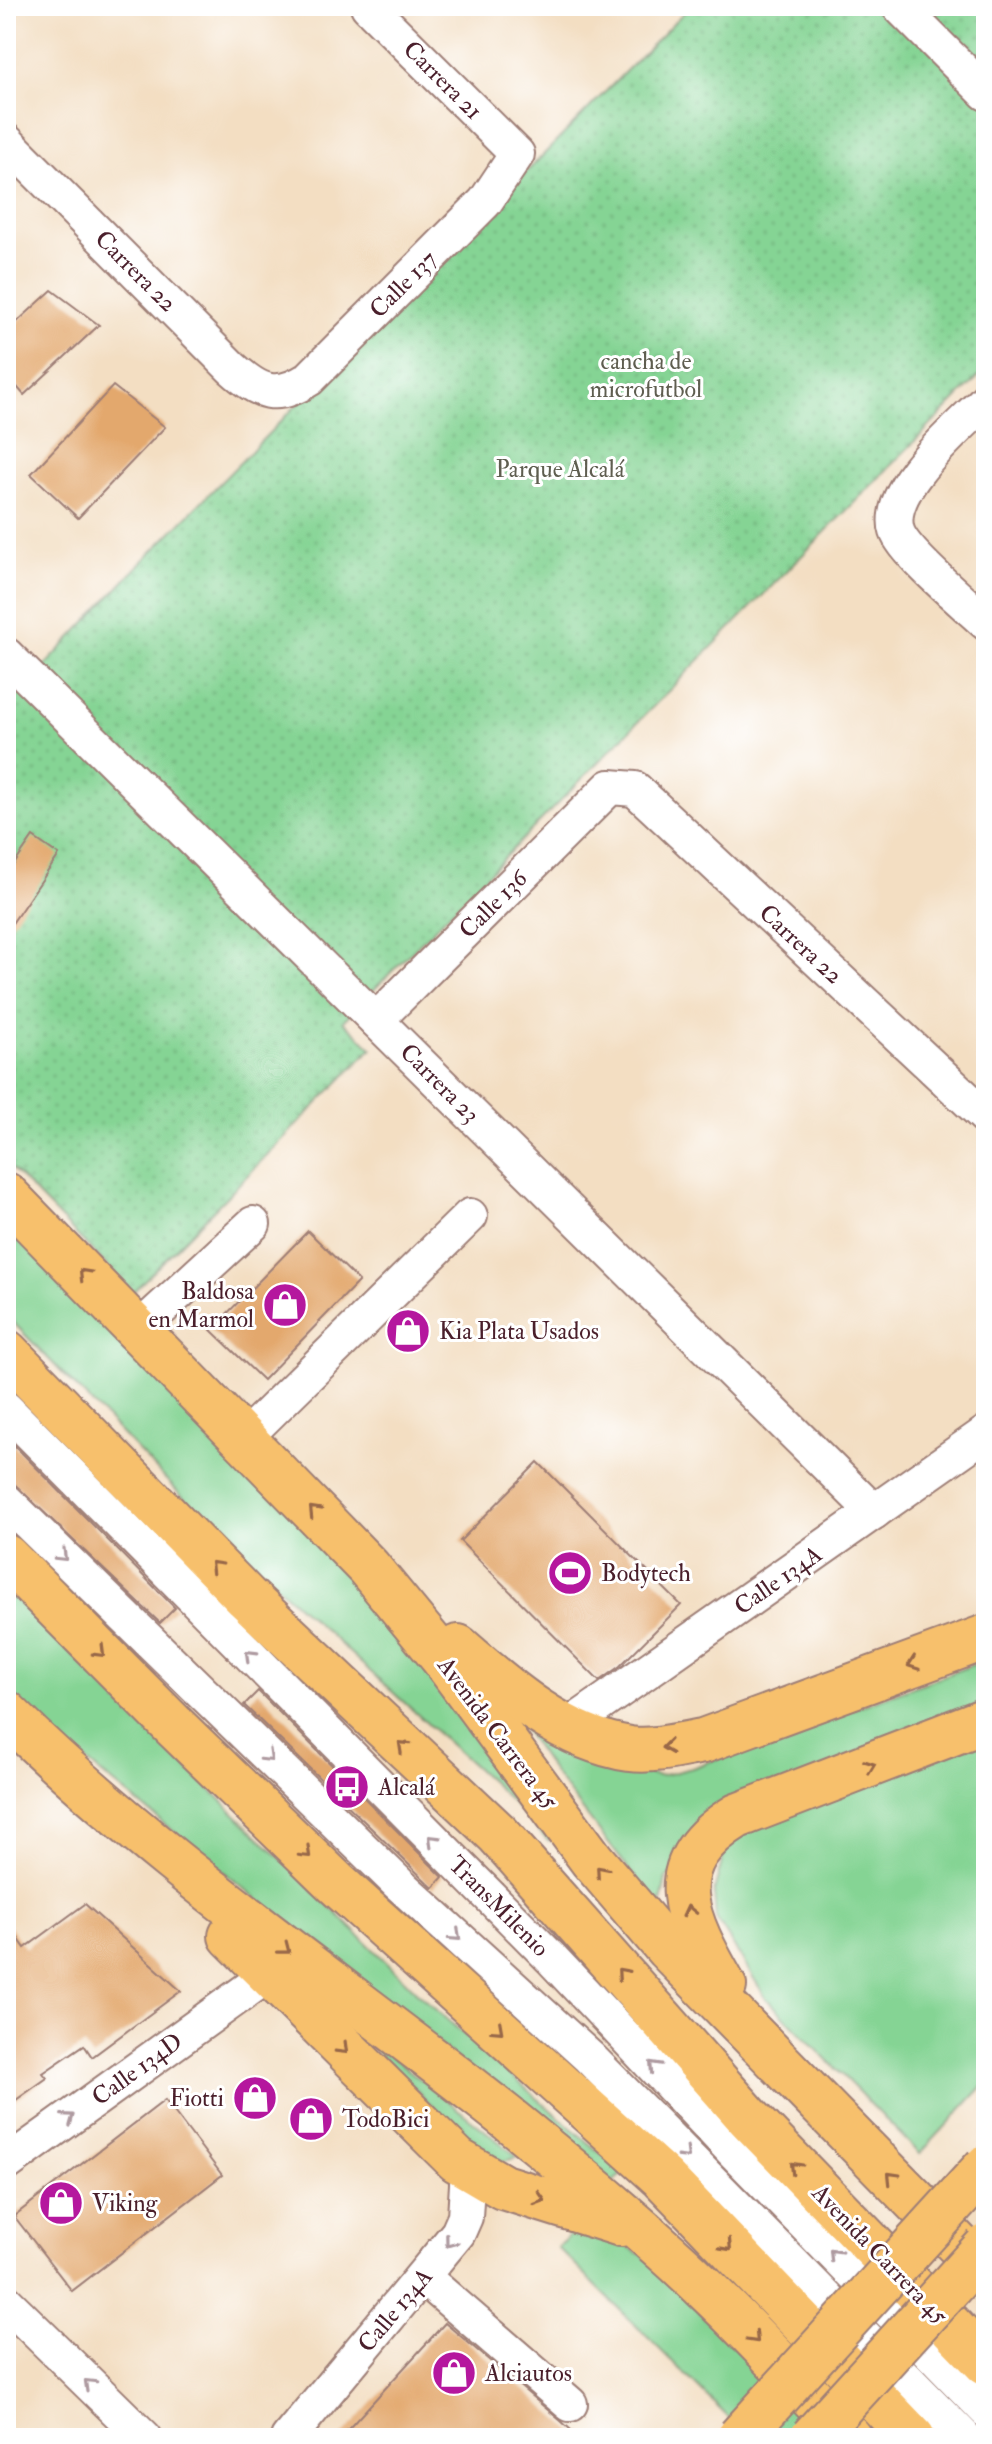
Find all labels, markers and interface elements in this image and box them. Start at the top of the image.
street label: Carrera 21 [396,34,489,127]
street label: Carrera 22 [88,224,183,319]
street label: Calle 137 [363,244,444,325]
park label: cancha de microfutbol [590,346,702,405]
park label: Parque Alcalá [495,454,626,485]
street label: Calle 136 [453,862,536,945]
street label: Carrera 22 [752,898,849,991]
street label: Carrera 23 [393,1037,486,1130]
one-way arrow [79,1269,93,1283]
place label: Baldosa en Marmol [149,1276,255,1335]
shop icon: Baldosa en Marmol [261,1281,309,1329]
shop icon: Kia Plata Usados [384,1307,432,1355]
place label: Kia Plata Usados [439,1316,599,1347]
one-way arrow [309,1506,323,1520]
street label: Calle 134A [728,1539,828,1622]
one-way arrow [53,1546,67,1561]
sports icon: Bodytech [546,1549,594,1597]
place label: Bodytech [601,1558,691,1589]
one-way arrow [210,1561,225,1575]
one-way arrow [91,1643,105,1657]
one-way arrow [245,1650,259,1664]
street label: Avenida Carrera 45 [430,1650,565,1816]
one-way arrow [907,1654,921,1671]
one-way arrow [660,1738,674,1755]
one-way arrow [398,1740,412,1755]
one-way arrow [259,1747,273,1762]
one-way arrow [862,1759,876,1776]
bus stop icon: Alcalá [323,1763,371,1811]
place label: Alcalá [377,1772,436,1803]
one-way arrow [428,1835,442,1849]
one-way arrow [297,1844,311,1859]
street label: TransMilenio [442,1849,556,1963]
one-way arrow [596,1865,611,1880]
one-way arrow [681,1905,698,1919]
one-way arrow [447,1926,462,1941]
one-way arrow [276,1940,291,1954]
one-way arrow [617,1968,632,1982]
one-way arrow [489,2019,503,2034]
street label: Calle 134D [86,2026,189,2113]
one-way arrow [334,2040,348,2055]
one-way arrow [650,2060,664,2075]
shop icon: Fiotti [231,2074,279,2122]
place label: Fiotti [169,2083,224,2114]
shop icon: TodoBici [287,2095,335,2143]
place label: TodoBici [342,2104,429,2135]
one-way arrow [61,2113,75,2128]
one-way arrow [676,2145,690,2159]
one-way arrow [791,2161,805,2176]
one-way arrow [887,2172,902,2186]
street label: Avenida Carrera 45 [804,2177,955,2331]
shop icon: Viking [37,2179,85,2227]
place label: Viking [92,2188,159,2219]
one-way arrow [532,2190,546,2206]
one-way arrow [446,2233,460,2248]
one-way arrow [718,2237,733,2251]
one-way arrow [828,2249,843,2263]
street label: Calle 134A [351,2262,440,2359]
one-way arrow [744,2329,759,2343]
shop icon: Alciautos [430,2349,478,2397]
place label: Alciautos [484,2358,572,2389]
one-way arrow [84,2379,98,2393]

